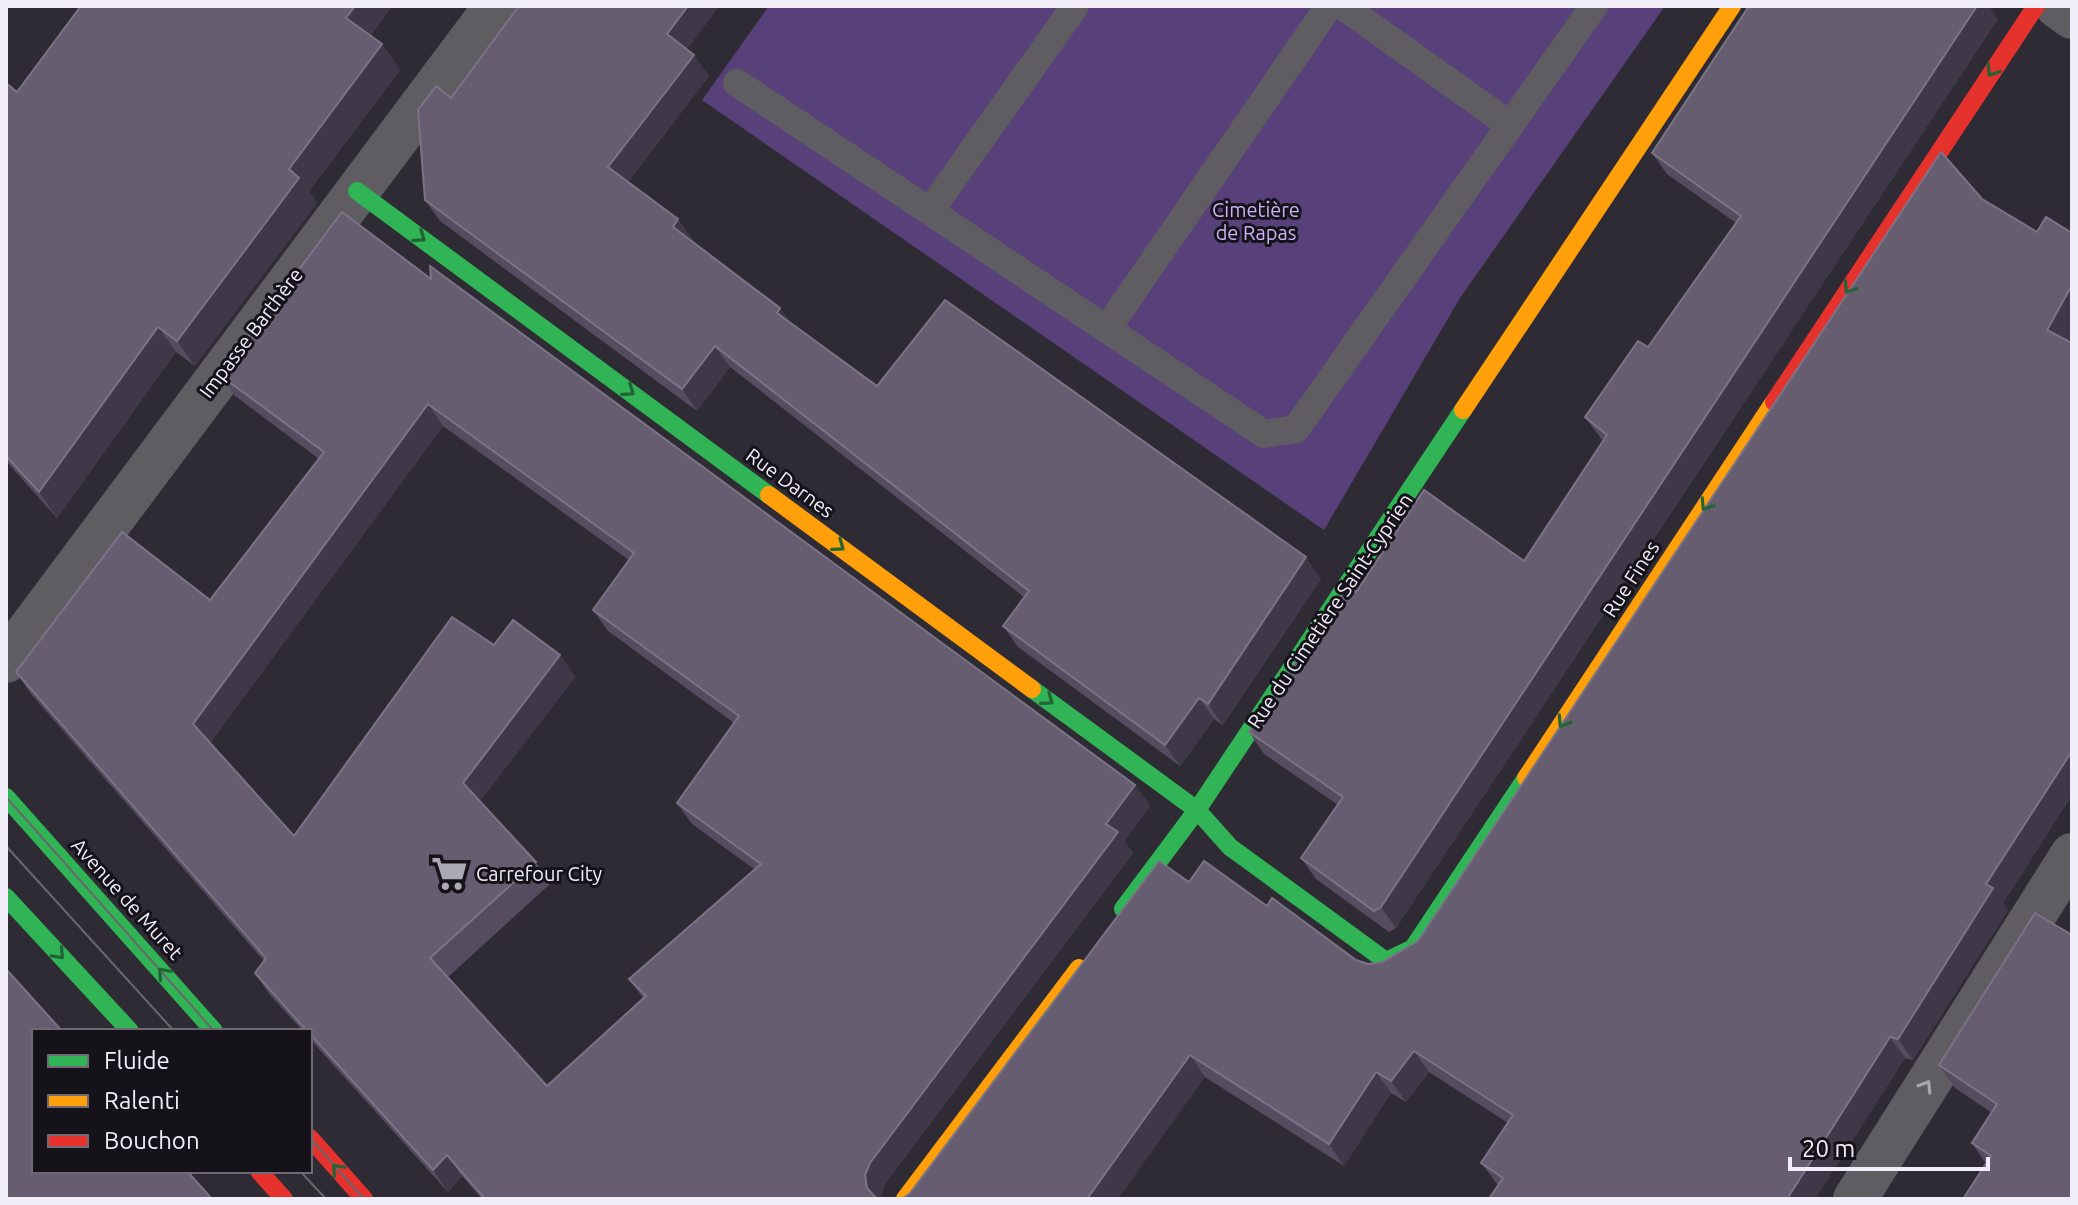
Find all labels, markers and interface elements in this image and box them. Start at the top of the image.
one-way arrow [1987,62,2002,77]
park label: Cimetière de Rapas [1212,198,1300,244]
one-way arrow [411,228,425,242]
street label: Impasse Barthère [194,263,307,402]
one-way arrow [1844,279,1859,294]
one-way arrow [620,382,635,396]
street label: Rue Darnes [742,443,839,522]
street label: Rue du Cimetière Saint-Cyprien [1242,489,1417,733]
one-way arrow [1701,496,1716,510]
one-way arrow [830,536,844,550]
street label: Rue Fines [1598,536,1664,621]
one-way arrow [1039,690,1054,704]
one-way arrow [1557,713,1572,727]
street label: Avenue de Muret [67,834,188,964]
supermarket icon: Carrefour City [431,855,469,893]
place label: Carrefour City [476,862,603,885]
one-way arrow [49,945,64,959]
one-way arrow [158,967,172,982]
legend [32,1029,312,1173]
text: Fluide [104,1047,170,1074]
one-way arrow [1917,1080,1932,1095]
text: Ralenti [104,1087,180,1114]
scale bar [1790,1121,1988,1171]
text: Bouchon [104,1127,200,1154]
text: 20 m [1802,1135,1855,1162]
one-way arrow [332,1163,347,1178]

